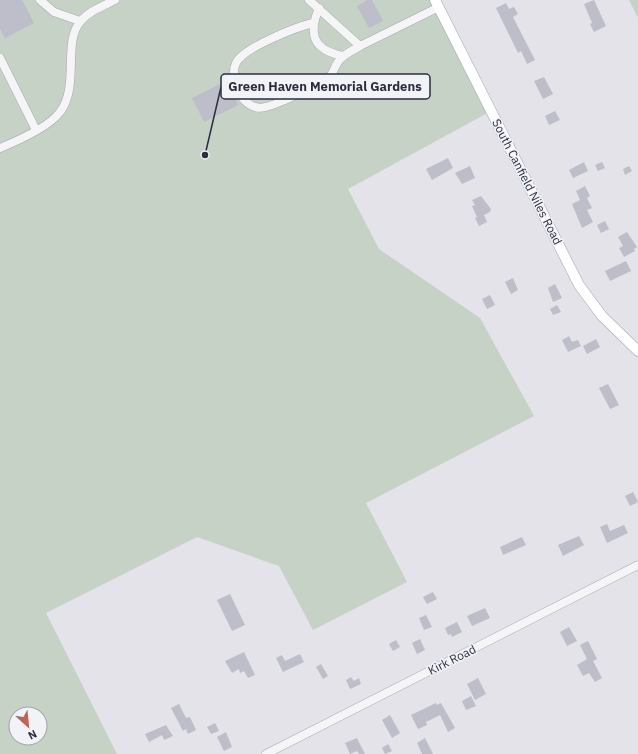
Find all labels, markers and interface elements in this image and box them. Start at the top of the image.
callout: Green Haven Memorial Gardens [221,74,430,99]
text: Green Haven Memorial Gardens [228,78,422,95]
street label: South Canfield Niles Road [489,116,566,247]
street label: Kirk Road [425,641,478,678]
north arrow [8,706,48,746]
text: N [26,727,39,743]

